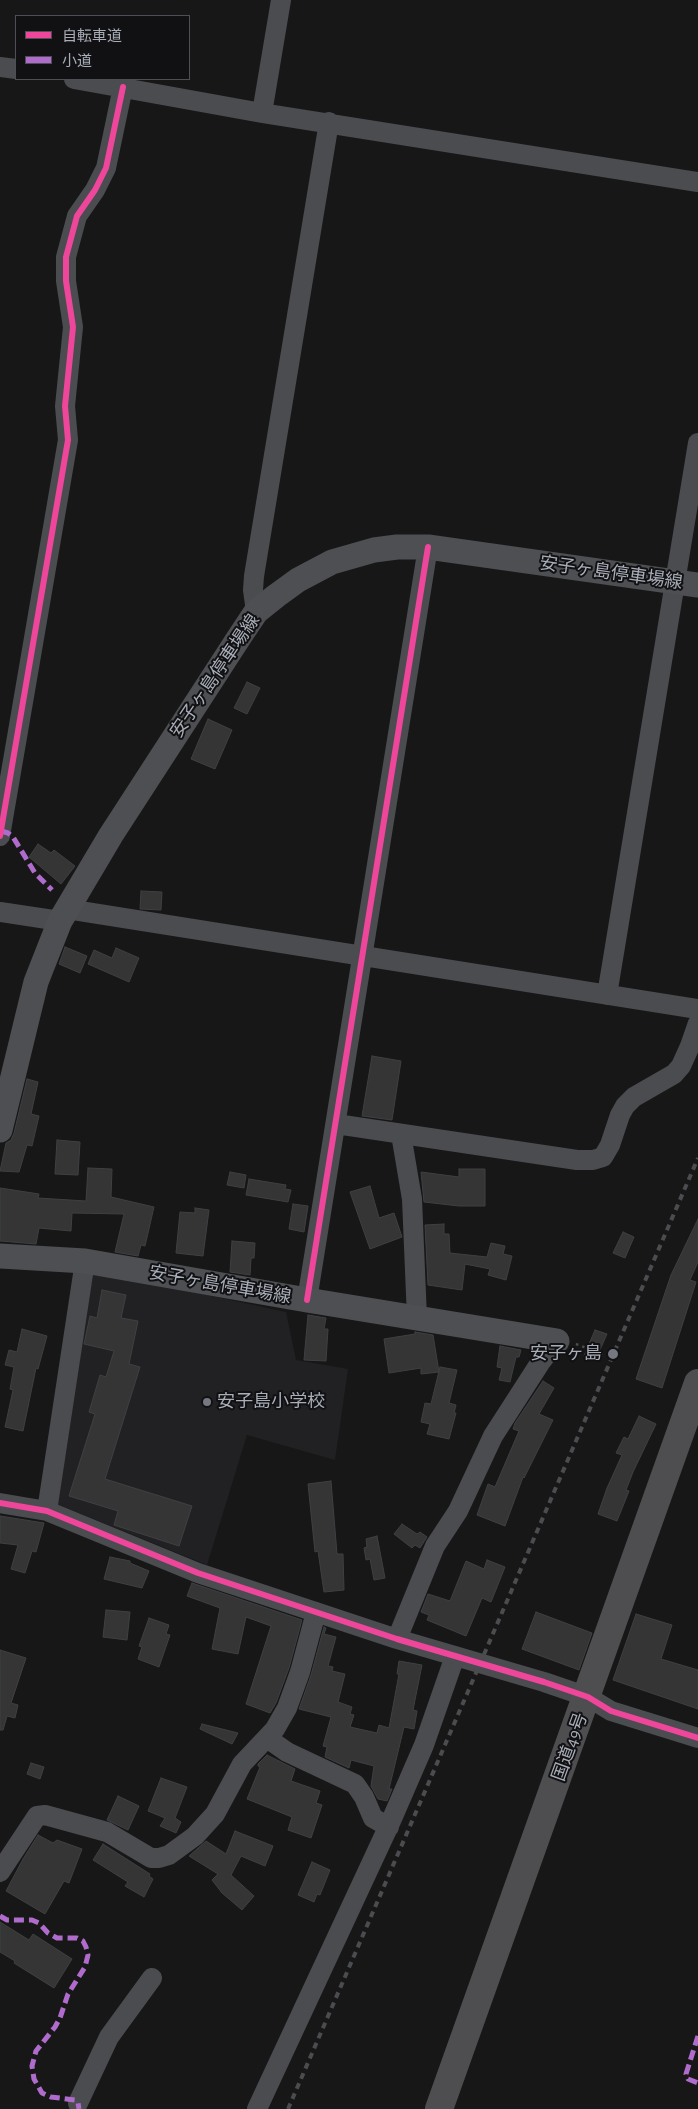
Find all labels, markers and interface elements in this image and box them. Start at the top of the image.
legend [15,15,190,80]
text: 自転車道 [62,29,122,44]
text: 小道 [62,54,92,69]
street label: 安子ヶ島停車場線 [538,552,684,594]
street label: 安子ヶ島停車場線 [166,610,264,742]
street label: 安子ヶ島停車場線 [147,1262,293,1308]
place label: 安子ヶ島 [530,1343,602,1365]
marker: 安子ヶ島 [606,1347,620,1361]
place label: 安子島小学校 [217,1391,325,1413]
marker: 安子島小学校 [201,1396,213,1408]
street label: 国道49号 [548,1710,592,1784]

